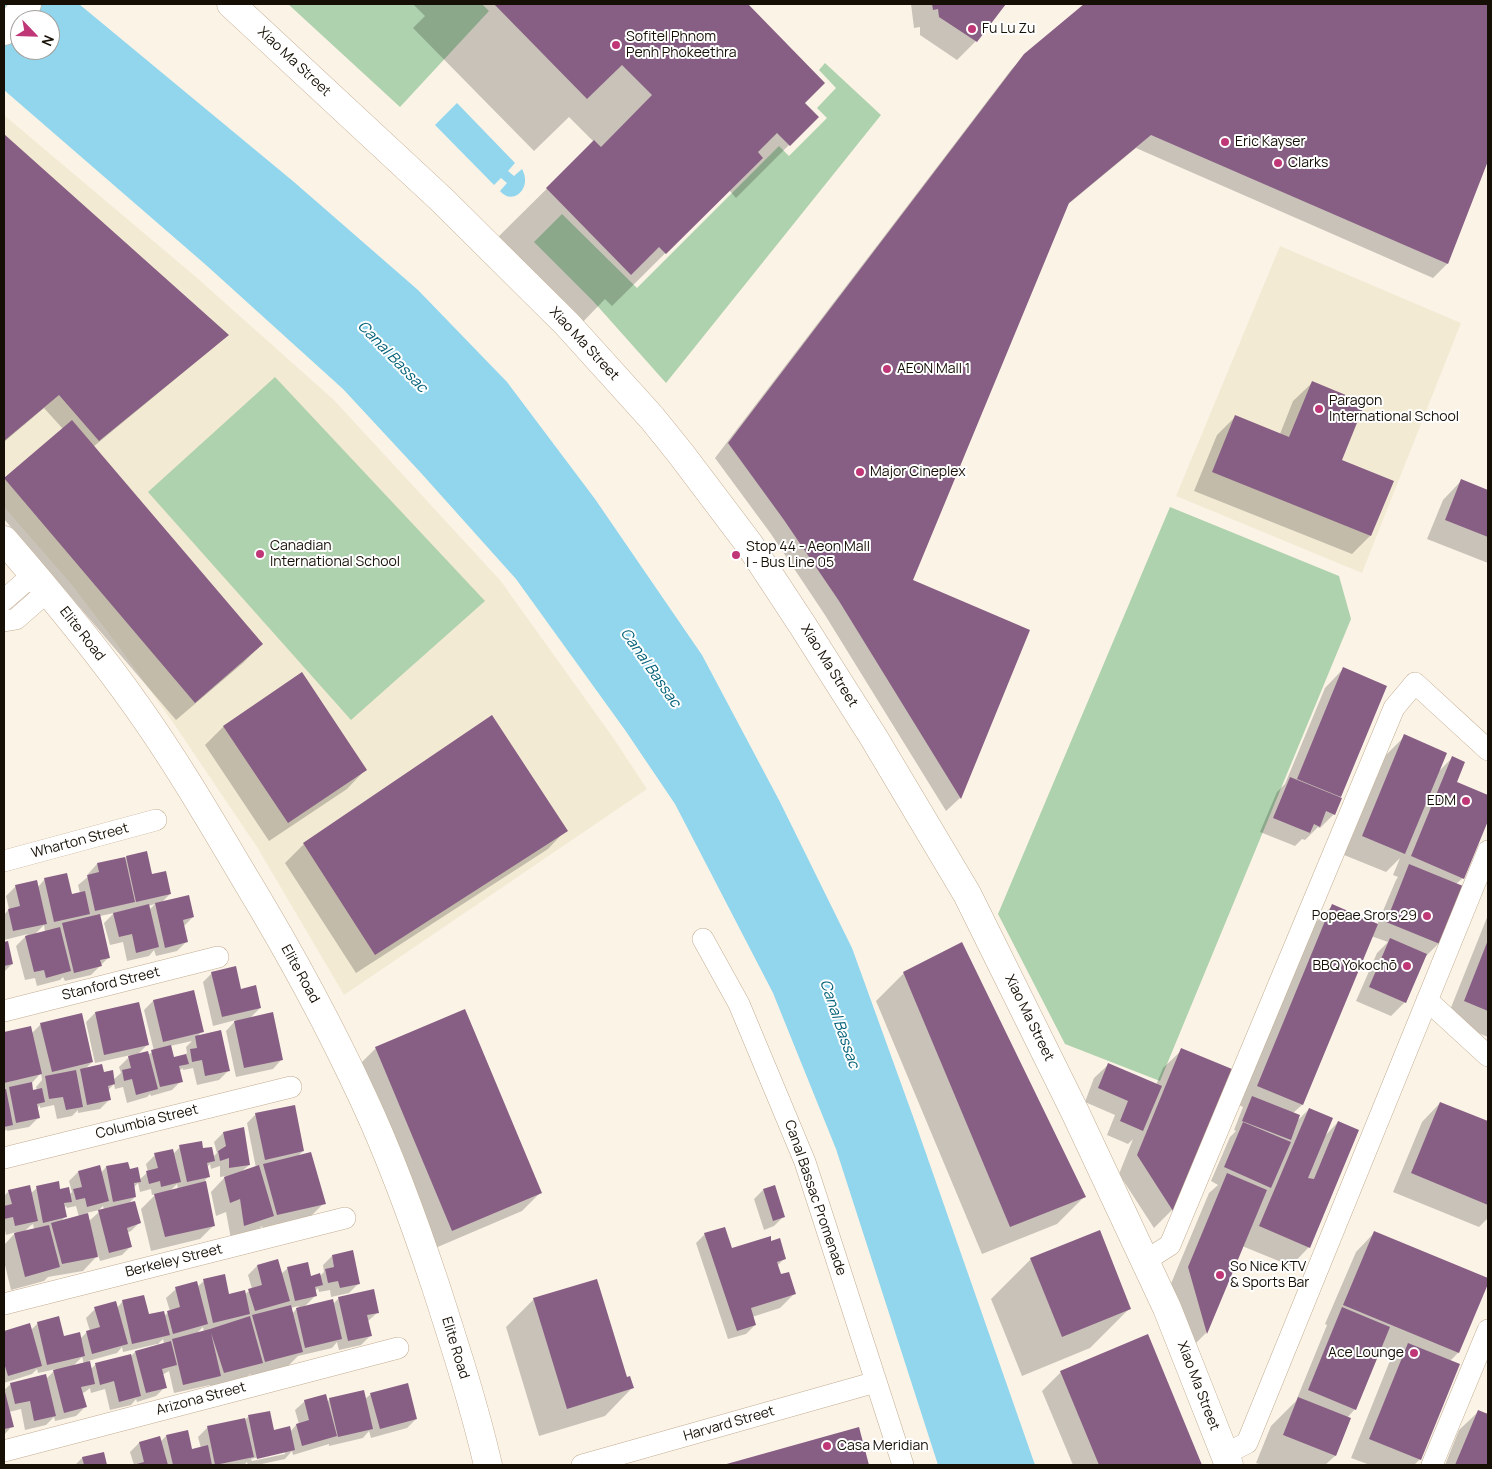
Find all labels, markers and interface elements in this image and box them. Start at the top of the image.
north arrow [10,10,60,60]
place label: Fu Lu Zu [982,21,1035,37]
marker: Fu Lu Zu [966,23,978,35]
street label: Xiao Ma Street [254,24,334,100]
place label: Sofitel Phnom Penh Phokeethra [626,29,737,62]
text: N [38,32,59,49]
marker: Sofitel Phnom Penh Phokeethra [610,39,622,51]
place label: Eric Kayser [1235,134,1305,150]
marker: Eric Kayser [1219,136,1231,148]
place label: Clarks [1288,155,1328,171]
marker: Clarks [1272,157,1284,169]
street label: Xiao Ma Street [546,304,622,384]
water label: Canal Bassac [353,317,431,397]
place label: AEON Mall 1 [897,361,970,377]
marker: AEON Mall 1 [881,363,893,375]
place label: Paragon International School [1329,393,1459,426]
marker: Paragon International School [1313,403,1325,415]
place label: Major Cineplex [870,464,966,480]
marker: Major Cineplex [854,466,866,478]
place label: Canadian International School [270,538,400,570]
place label: Stop 44 - Aeon Mall I - Bus Line 05 [746,539,870,572]
marker: Canadian International School [254,548,266,560]
marker: Stop 44 - Aeon Mall I - Bus Line 05 [730,549,742,561]
street label: Elite Road [56,604,108,664]
street label: Xiao Ma Street [797,622,861,710]
water label: Canal Bassac [616,625,684,711]
place label: EDM [1427,793,1456,809]
marker: EDM [1460,795,1472,807]
street label: Wharton Street [29,820,131,862]
place label: Popeae Srors 29 [1312,908,1417,924]
marker: Popeae Srors 29 [1421,910,1433,922]
street label: Elite Road [277,942,323,1006]
place label: BBQ Yokochō [1313,958,1397,974]
marker: BBQ Yokochō [1401,960,1413,972]
street label: Stanford Street [60,964,162,1004]
street label: Xiao Ma Street [1001,972,1057,1064]
water label: Canal Bassac [815,977,863,1071]
street label: Columbia Street [94,1101,200,1143]
street label: Canal Bassac Promenade [780,1118,850,1278]
street label: Berkeley Street [124,1241,224,1281]
place label: So Nice KTV & Sports Bar [1230,1259,1309,1292]
marker: So Nice KTV & Sports Bar [1214,1269,1226,1281]
street label: Elite Road [438,1315,472,1381]
street label: Xiao Ma Street [1173,1339,1223,1433]
place label: Ace Lounge [1328,1345,1404,1361]
marker: Ace Lounge [1408,1347,1420,1359]
street label: Arizona Street [154,1379,248,1419]
street label: Harvard Street [682,1403,776,1445]
place label: Casa Meridian [837,1438,929,1454]
marker: Casa Meridian [821,1440,833,1452]

